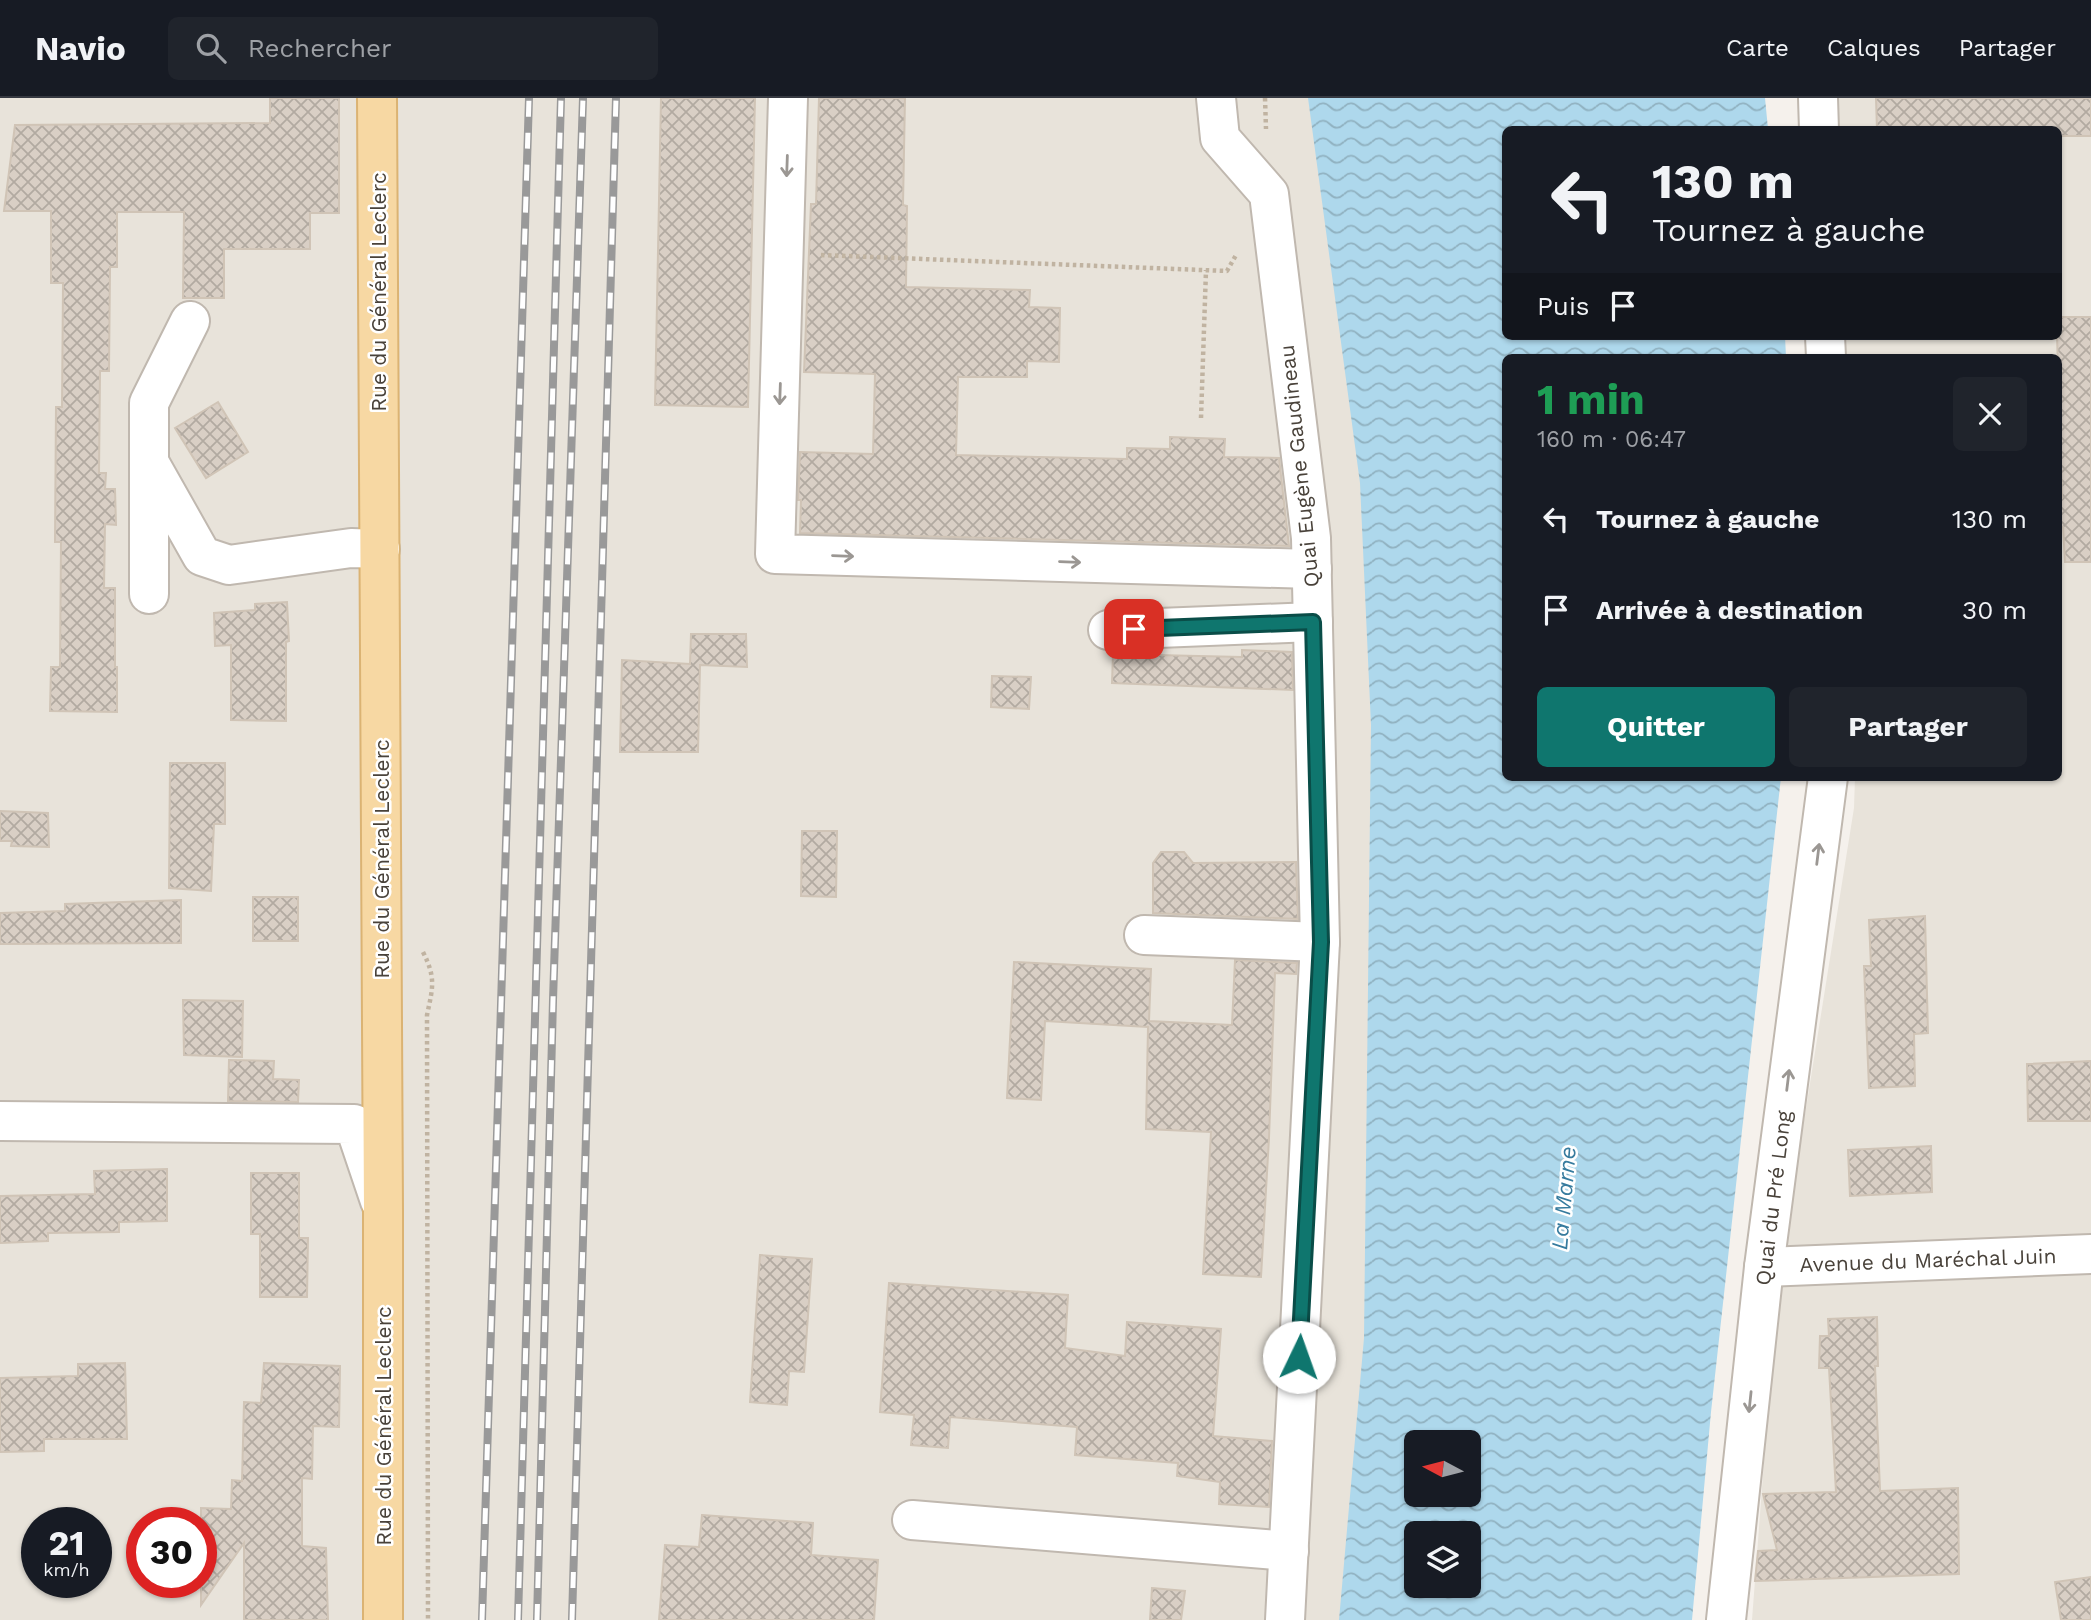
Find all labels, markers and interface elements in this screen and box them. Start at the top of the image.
search box [168,17,658,80]
text: Navio [35,29,126,68]
icon: search [192,29,230,67]
text: Rechercher [248,33,392,63]
text: Carte [1726,34,1789,62]
text: Calques [1827,34,1921,62]
text: Partager [1959,34,2056,62]
text: 130 m [1652,152,1794,210]
one-way arrow [780,154,793,177]
icon: left [1537,154,1628,245]
street label: Rue du Général Leclerc [366,172,391,412]
text: Tournez à gauche [1652,211,1925,249]
icon: arrive [1604,287,1642,325]
text: Puis [1537,291,1590,321]
street label: Quai Eugène Gaudineau [1274,344,1324,588]
text: 1 min [1537,375,1645,424]
button: close [1953,377,2027,451]
one-way arrow [773,382,787,405]
text: 160 m · 06:47 [1537,426,1686,453]
icon: left [1537,500,1575,538]
text: Tournez à gauche [1596,504,1819,534]
text: 130 m [1952,504,2027,534]
one-way arrow [831,549,854,562]
one-way arrow [1058,555,1081,569]
icon: arrive [1537,591,1575,629]
text: Arrivée à destination [1596,595,1863,625]
text: 30 m [1962,595,2027,625]
pin [1104,599,1164,659]
icon: arrive [1115,610,1153,648]
button: Quitter [1537,687,1775,767]
button: Partager [1789,687,2027,767]
street label: Rue du Général Leclerc [369,739,394,979]
one-way arrow [1811,843,1824,866]
one-way arrow [1782,1069,1795,1092]
street label: Quai du Pré Long [1750,1108,1796,1287]
water label: La Marne [1546,1145,1582,1251]
street label: Avenue du Maréchal Juin [1799,1243,2057,1277]
street label: Rue du Général Leclerc [371,1306,396,1546]
position arrow [1262,1320,1336,1394]
one-way arrow [1743,1390,1756,1413]
north arrow [1404,1430,1480,1507]
map controls [1404,1430,1481,1598]
speed limit sign: 30 [126,1507,217,1598]
button: layers [1404,1521,1481,1598]
text: 21 [49,1522,84,1564]
text: km/h [43,1559,90,1580]

